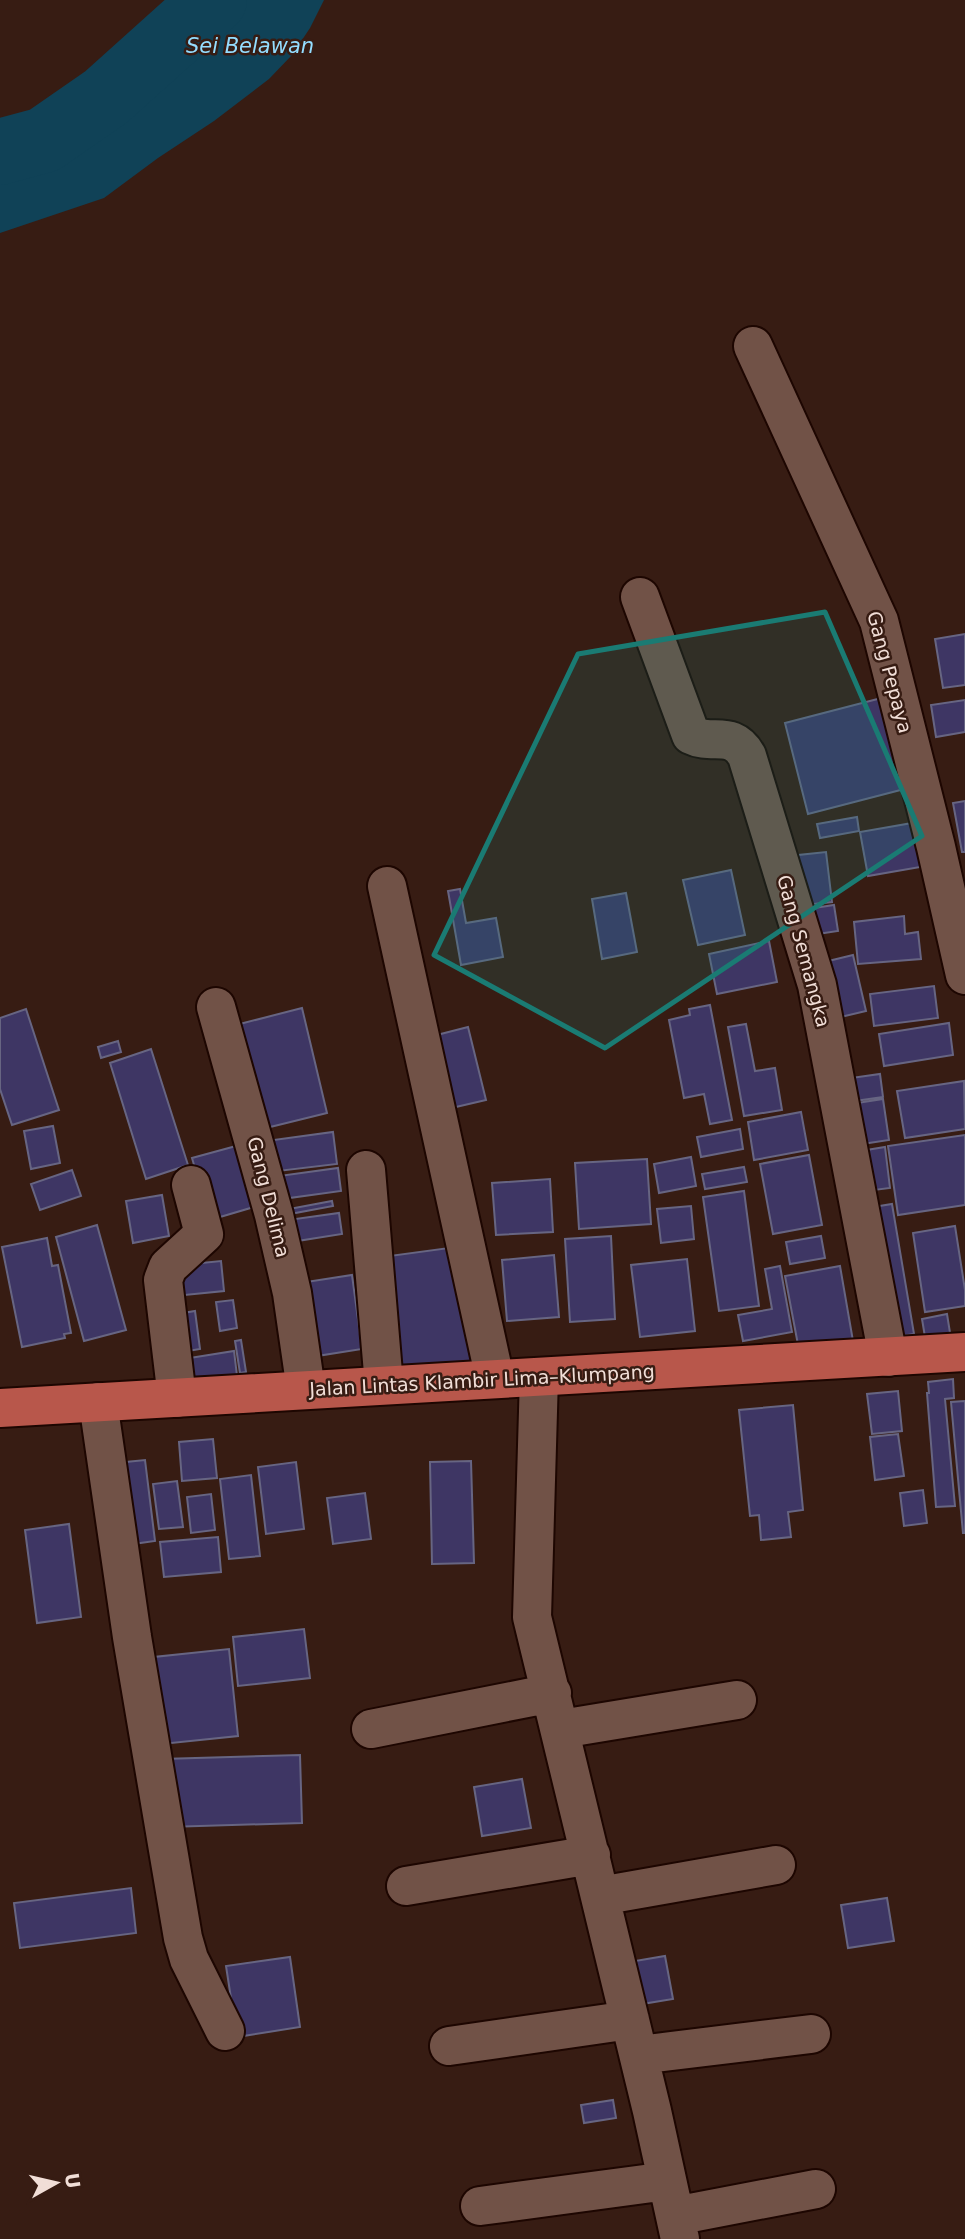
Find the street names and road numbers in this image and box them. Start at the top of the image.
street label: Gang Pepaya [863,609,917,735]
street label: Gang Semangka [773,872,835,1030]
street label: Gang Delima [243,1134,295,1260]
street label: Jalan Lintas Klambir Lima–Klumpang [308,1360,655,1400]

